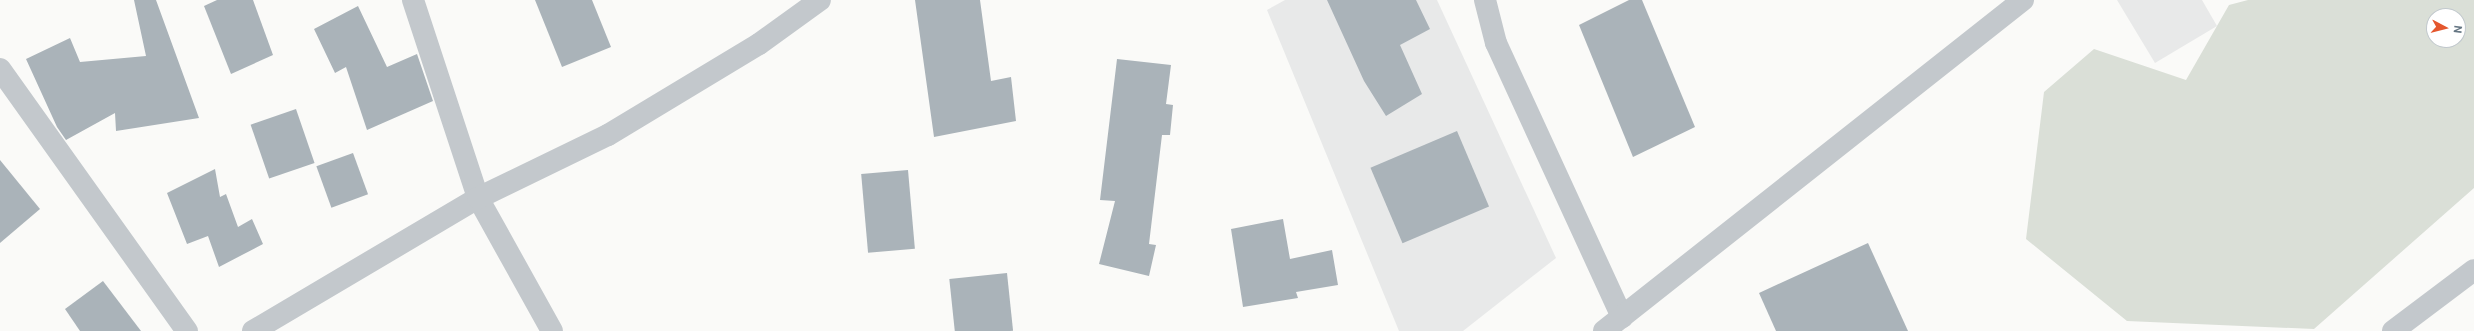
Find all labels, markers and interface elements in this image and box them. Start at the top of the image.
north arrow [2426,8,2466,48]
text: N [2450,25,2464,34]

